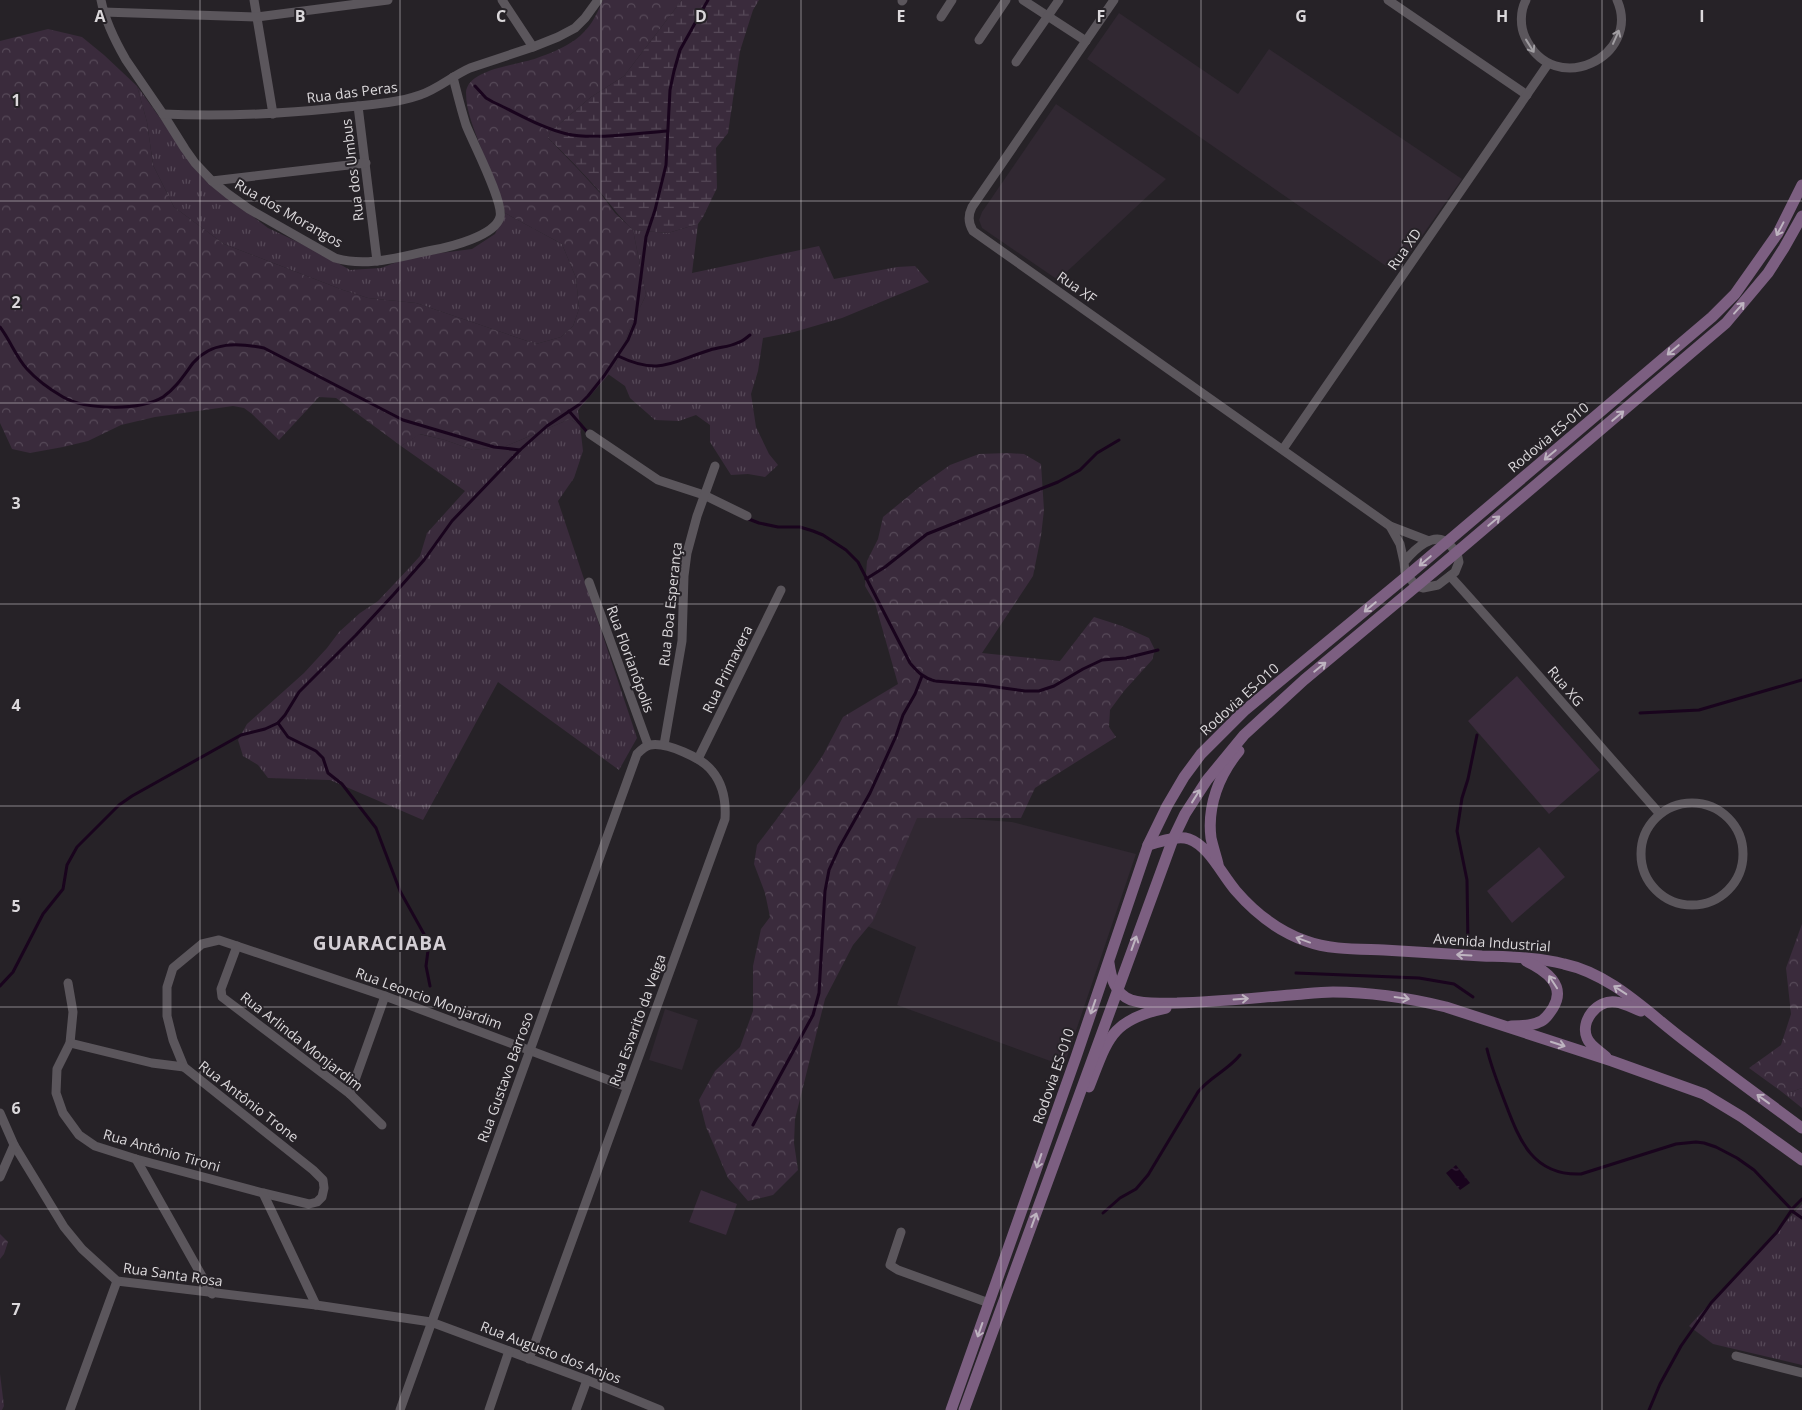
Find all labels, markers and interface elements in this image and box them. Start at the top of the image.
text: A [94,5,106,27]
text: B [295,5,305,27]
text: C [496,5,506,27]
text: D [695,5,707,27]
text: E [897,5,906,27]
text: F [1097,5,1105,27]
text: G [1295,5,1307,27]
text: H [1496,5,1508,27]
text: I [1699,5,1705,27]
one-way arrow [1612,29,1622,44]
one-way arrow [1526,38,1536,52]
street label: Rua das Peras [305,77,399,107]
text: 1 [11,89,21,111]
street label: Rua dos Umbus [336,117,368,222]
street label: Rua dos Morangos [232,174,347,252]
one-way arrow [1775,221,1784,236]
street label: Rua XD [1383,224,1425,274]
street label: Rua XF [1054,267,1100,307]
text: 2 [11,291,21,313]
one-way arrow [1733,302,1745,315]
one-way arrow [1667,344,1680,355]
street label: Rodovia ES-010 [1504,398,1592,476]
one-way arrow [1611,410,1624,422]
one-way arrow [1543,449,1556,461]
text: 3 [11,492,21,514]
one-way arrow [1487,515,1500,527]
street label: Rua Boa Esperança [654,541,686,667]
one-way arrow [1418,556,1431,567]
one-way arrow [1364,602,1377,613]
street label: Rua Florianópolis [603,603,659,715]
street label: Rua Primavera [698,622,756,716]
street label: Rodovia ES-010 [1195,658,1283,740]
one-way arrow [1313,661,1326,672]
street label: Rua XG [1544,662,1588,710]
text: 4 [11,694,21,716]
one-way arrow [1191,790,1201,804]
text: 5 [11,895,21,917]
street label: Avenida Industrial [1433,928,1551,956]
district label: GUARACIABA [313,930,447,956]
one-way arrow [1295,935,1311,944]
one-way arrow [1130,936,1139,952]
one-way arrow [1456,950,1472,959]
street label: Rua Esvarito da Veiga [604,951,670,1089]
street label: Rua Leoncio Monjardim [353,963,505,1033]
one-way arrow [1548,975,1558,989]
one-way arrow [1613,985,1627,995]
street label: Rua Arlinda Monjardim [237,987,367,1095]
one-way arrow [1394,993,1410,1003]
one-way arrow [1232,994,1248,1003]
one-way arrow [1088,999,1097,1014]
street label: Rua Gustavo Barroso [473,1009,537,1145]
street label: Rodovia ES-010 [1028,1026,1078,1126]
one-way arrow [1550,1039,1566,1049]
street label: Rua Antônio Trone [195,1056,303,1146]
one-way arrow [1756,1094,1770,1104]
text: 6 [11,1097,21,1119]
street label: Rua Antônio Tironi [101,1124,223,1176]
one-way arrow [1034,1152,1044,1168]
one-way arrow [1029,1212,1039,1228]
street label: Rua Santa Rosa [122,1258,224,1290]
text: 7 [11,1298,21,1320]
street label: Rua Augusto dos Anjos [478,1316,624,1388]
one-way arrow [974,1322,984,1338]

